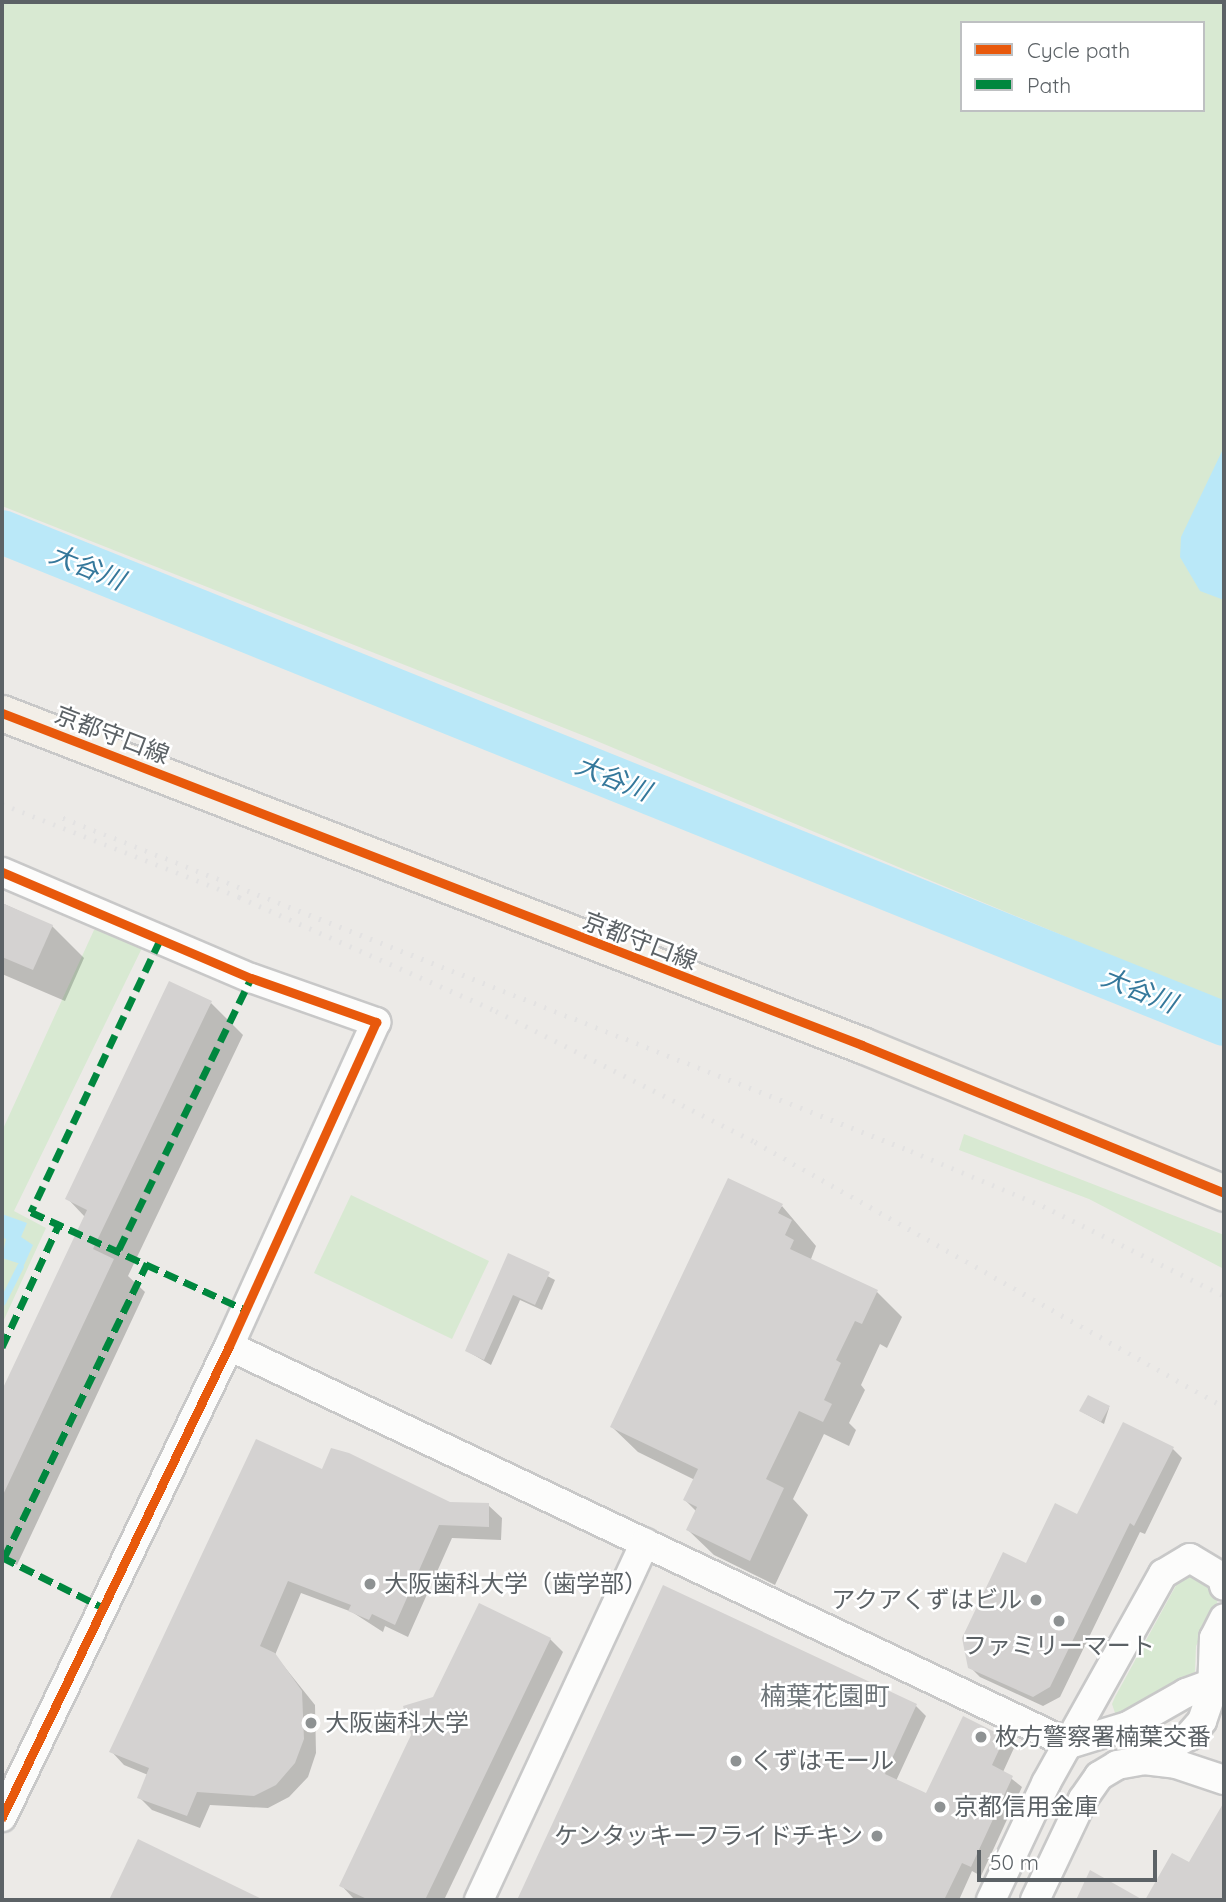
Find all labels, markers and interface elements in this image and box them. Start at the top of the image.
legend [960,21,1205,112]
text: Cycle path [1027,37,1130,63]
text: Path [1027,72,1071,98]
water label: 大谷川 [45,538,129,596]
street label: 京都守口線 [51,700,173,770]
water label: 大谷川 [571,749,655,807]
street label: 京都守口線 [579,906,701,976]
water label: 大谷川 [1097,961,1181,1019]
place label: 大阪歯科大学（歯学部） [384,1570,648,1598]
marker: 大阪歯科大学（歯学部） [362,1576,378,1592]
place label: アクアくずはビル [830,1586,1022,1614]
marker: アクアくずはビル [1028,1592,1044,1608]
marker: ファミリーマート [1051,1613,1067,1629]
place label: ファミリーマート [963,1632,1155,1660]
district label: 楠葉花園町 [760,1680,890,1712]
place label: 大阪歯科大学 [325,1709,469,1737]
marker: 大阪歯科大学 [303,1715,319,1731]
place label: 枚方警察署楠葉交番 [995,1723,1211,1751]
marker: 枚方警察署楠葉交番 [973,1729,989,1745]
place label: くずはモール [750,1747,894,1775]
marker: くずはモール [728,1753,744,1769]
place label: 京都信用金庫 [954,1793,1098,1821]
marker: 京都信用金庫 [932,1799,948,1815]
place label: ケンタッキーフライドチキン [551,1822,863,1850]
marker: ケンタッキーフライドチキン [869,1828,885,1844]
scale bar [981,1836,1161,1880]
text: 50 m [990,1849,1039,1875]

